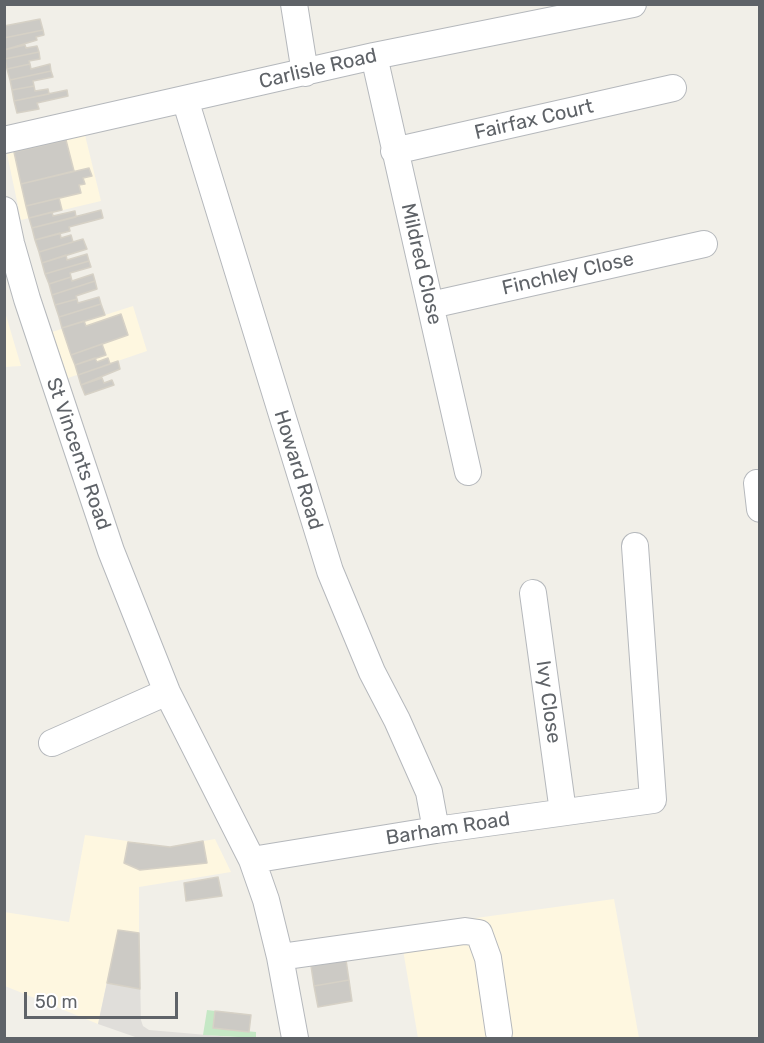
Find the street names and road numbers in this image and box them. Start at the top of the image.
street label: Carlisle Road [257,44,379,94]
street label: Fairfax Court [472,95,596,145]
street label: Mildred Close [395,201,447,327]
street label: Finchley Close [500,247,636,301]
street label: St Vincents Road [41,375,115,533]
street label: Howard Road [268,407,328,533]
street label: Ivy Close [530,659,566,745]
street label: Barham Road [384,807,512,851]

